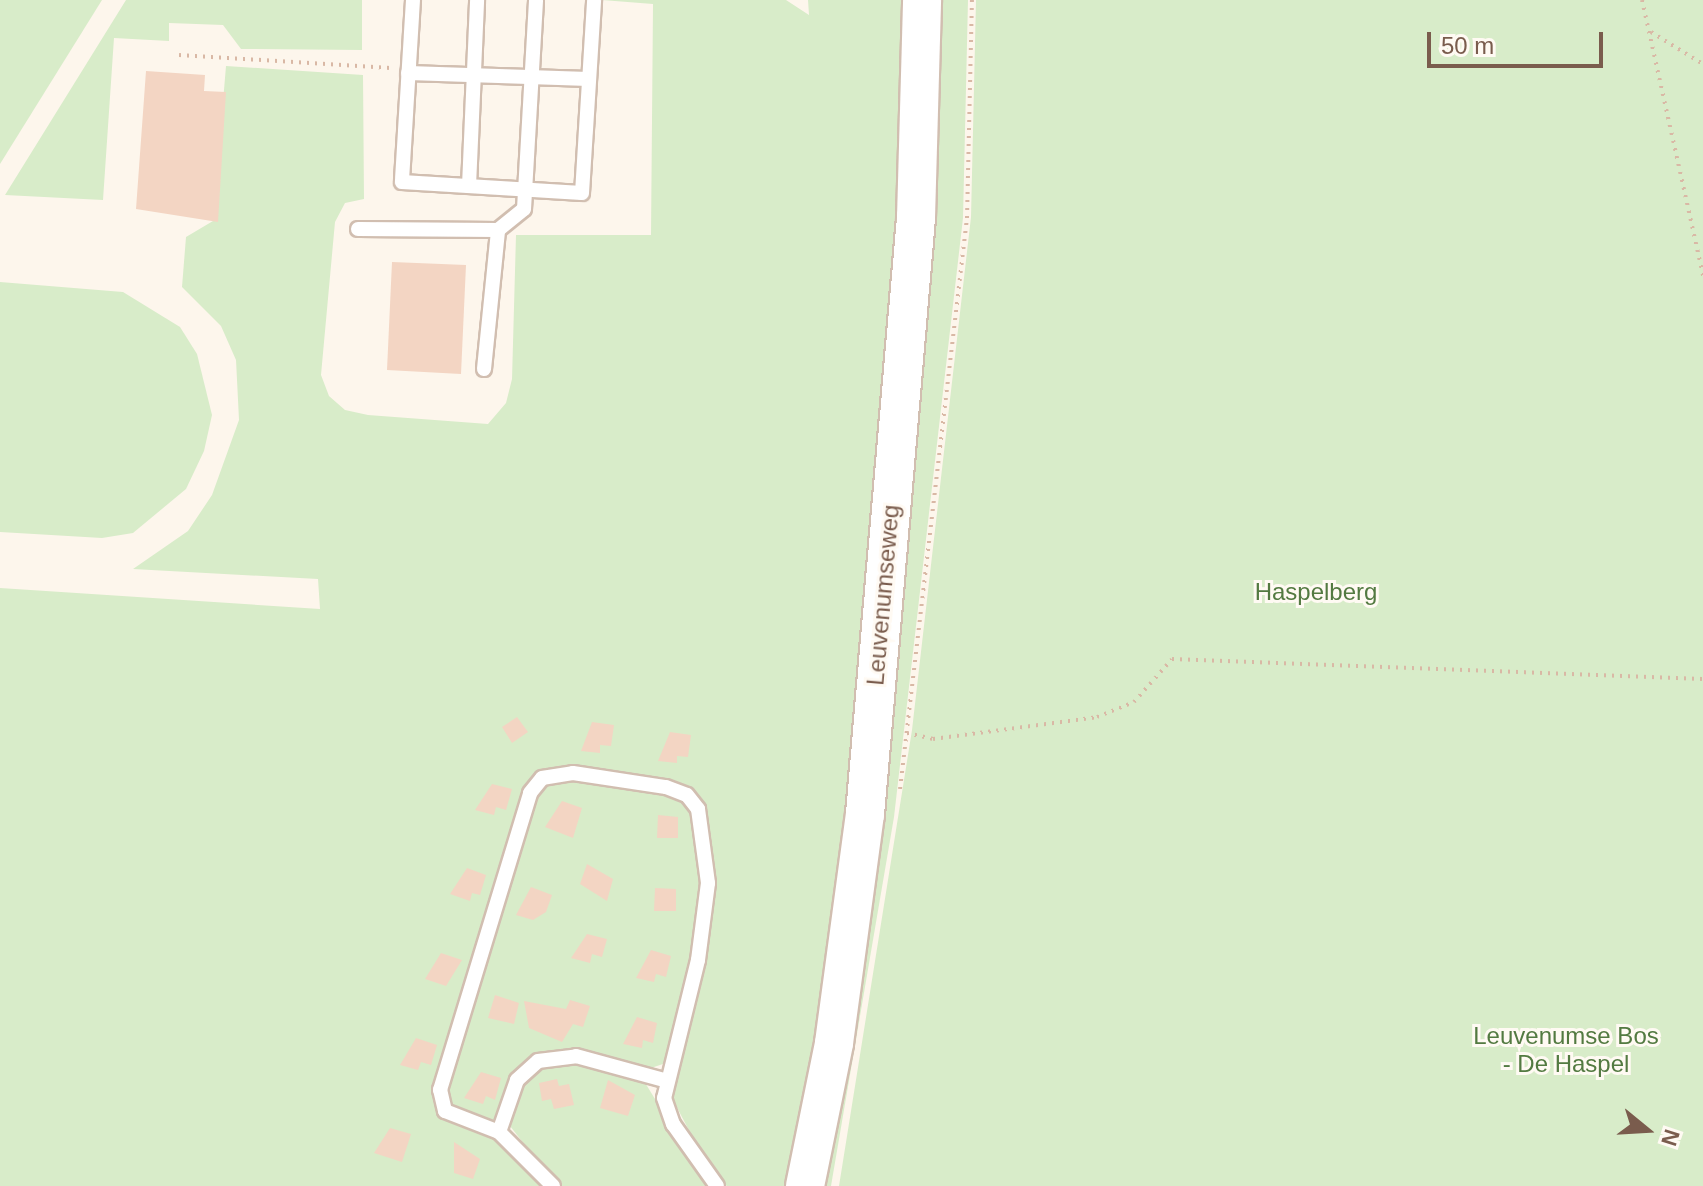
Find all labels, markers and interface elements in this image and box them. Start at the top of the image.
scale bar [1431,16,1607,66]
text: 50 m [1441,32,1494,59]
street label: Leuvenumseweg [861,503,905,687]
park label: Haspelberg [1255,578,1377,606]
park label: Leuvenumse Bos - De Haspel [1473,1022,1659,1078]
north arrow [1607,1090,1687,1170]
text: N [1656,1126,1685,1149]

